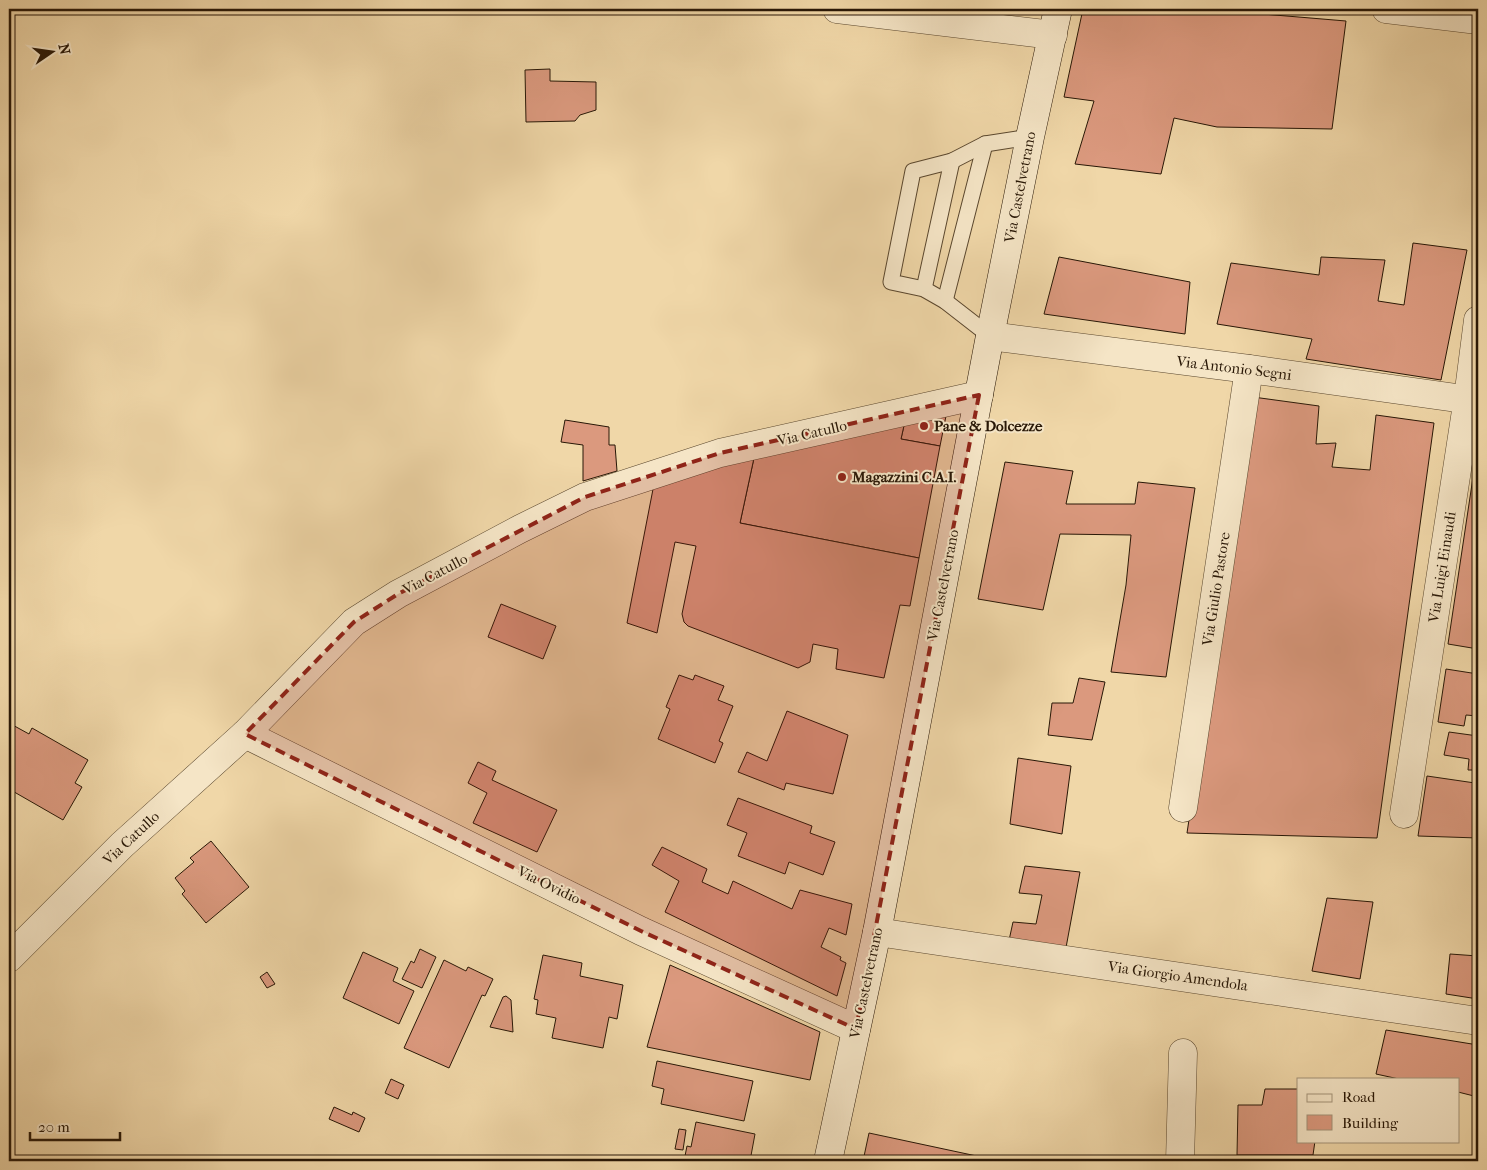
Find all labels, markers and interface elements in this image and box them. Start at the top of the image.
north arrow [28,28,78,78]
text: N [55,42,74,57]
street label: Via Castelvetrano [1000,129,1040,245]
street label: Via Antonio Segni [1174,352,1293,384]
street label: Via Catullo [774,416,849,450]
place label: Pane & Dolcezze [934,417,1043,435]
marker: Pane & Dolcezze [918,420,930,432]
place label: Magazzini C.A.I. [851,468,957,486]
marker: Magazzini C.A.I. [836,471,848,483]
street label: Via Luigi Einaudi [1424,510,1460,625]
street label: Via Castelvetrano [923,527,963,643]
street label: Via Giulio Pastore [1198,530,1234,648]
street label: Via Catullo [399,549,471,599]
street label: Via Catullo [98,807,163,869]
street label: Via Ovidio [514,862,584,908]
street label: Via Castelvetrano [845,925,887,1041]
street label: Via Giorgio Amendola [1106,957,1250,995]
legend [1297,1078,1460,1142]
text: Road [1342,1088,1376,1106]
scale bar [30,1110,120,1142]
text: Building [1342,1114,1399,1132]
text: 20 m [38,1118,70,1136]

